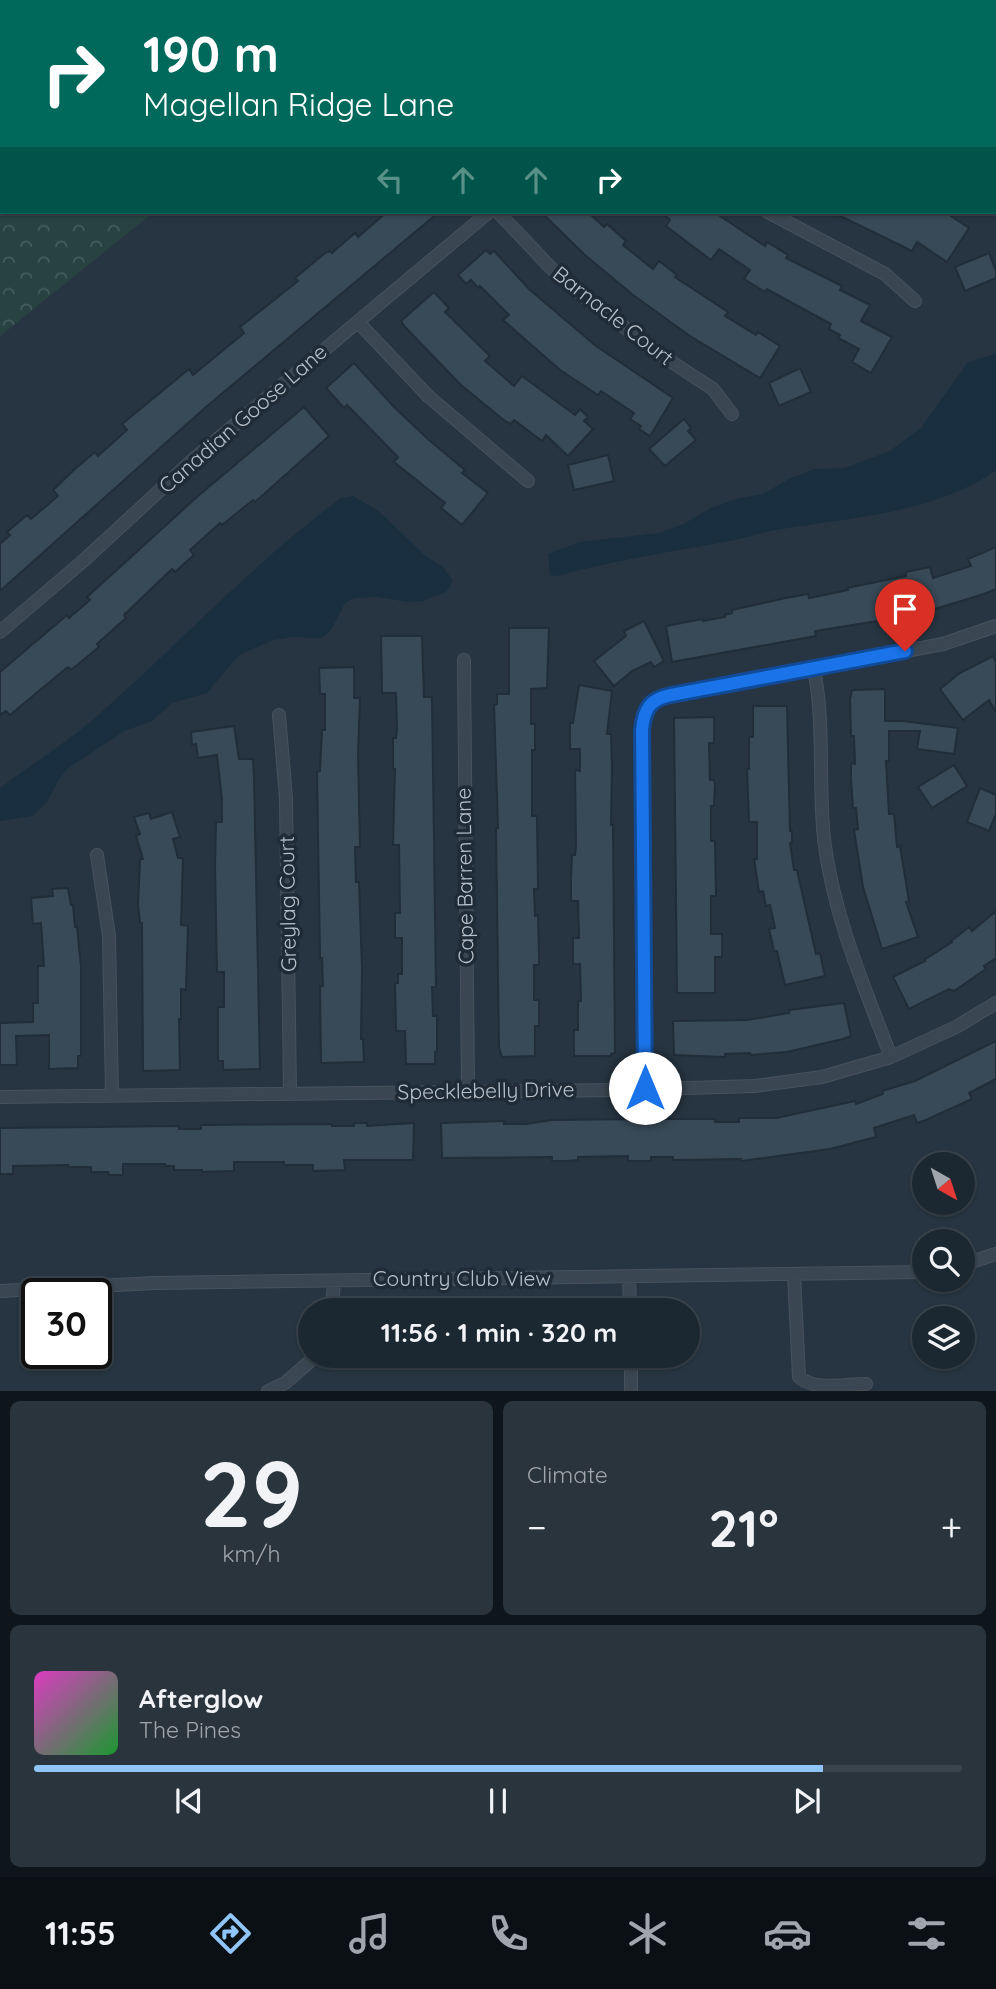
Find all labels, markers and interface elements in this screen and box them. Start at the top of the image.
text: 190 m [143,23,279,84]
icon: right [28,28,119,119]
text: Magellan Ridge Lane [143,84,454,124]
icon: left [371,161,409,199]
icon: ahead [444,161,482,199]
icon: ahead [517,161,555,199]
icon: right [590,161,628,199]
street label: Barnacle Court [548,260,679,370]
street label: Canadian Goose Lane [153,338,332,498]
pin [875,579,935,651]
icon: arrive [886,590,924,628]
street label: Cape Barren Lane [449,788,479,964]
street label: Greylag Court [273,836,301,972]
position arrow [608,1051,682,1125]
street label: Specklebelly Drive [397,1075,575,1105]
north arrow [912,1152,975,1214]
map controls [912,1152,975,1369]
button: search [912,1229,975,1292]
street label: Country Club View [373,1265,551,1291]
speed limit sign: 30 [21,1278,112,1369]
button: layers [912,1306,975,1369]
text: 11:56 · 1 min · 320 m [381,1316,617,1349]
text: 29 [200,1436,303,1550]
text: Climate [527,1460,608,1489]
text: 21° [709,1495,779,1560]
text: − [527,1503,547,1551]
text: + [941,1503,962,1551]
text: km/h [222,1539,281,1568]
text: Afterglow [139,1682,263,1715]
text: The Pines [139,1715,241,1744]
icon: previous [170,1782,208,1820]
icon: pause [479,1782,517,1820]
icon: next [788,1782,826,1820]
icon: directions [206,1909,255,1958]
icon: music [345,1909,394,1958]
icon: phone [484,1909,533,1958]
icon: climate [623,1909,672,1958]
icon: car [763,1909,812,1958]
icon: filters [902,1909,951,1958]
text: 11:55 [45,1913,116,1953]

